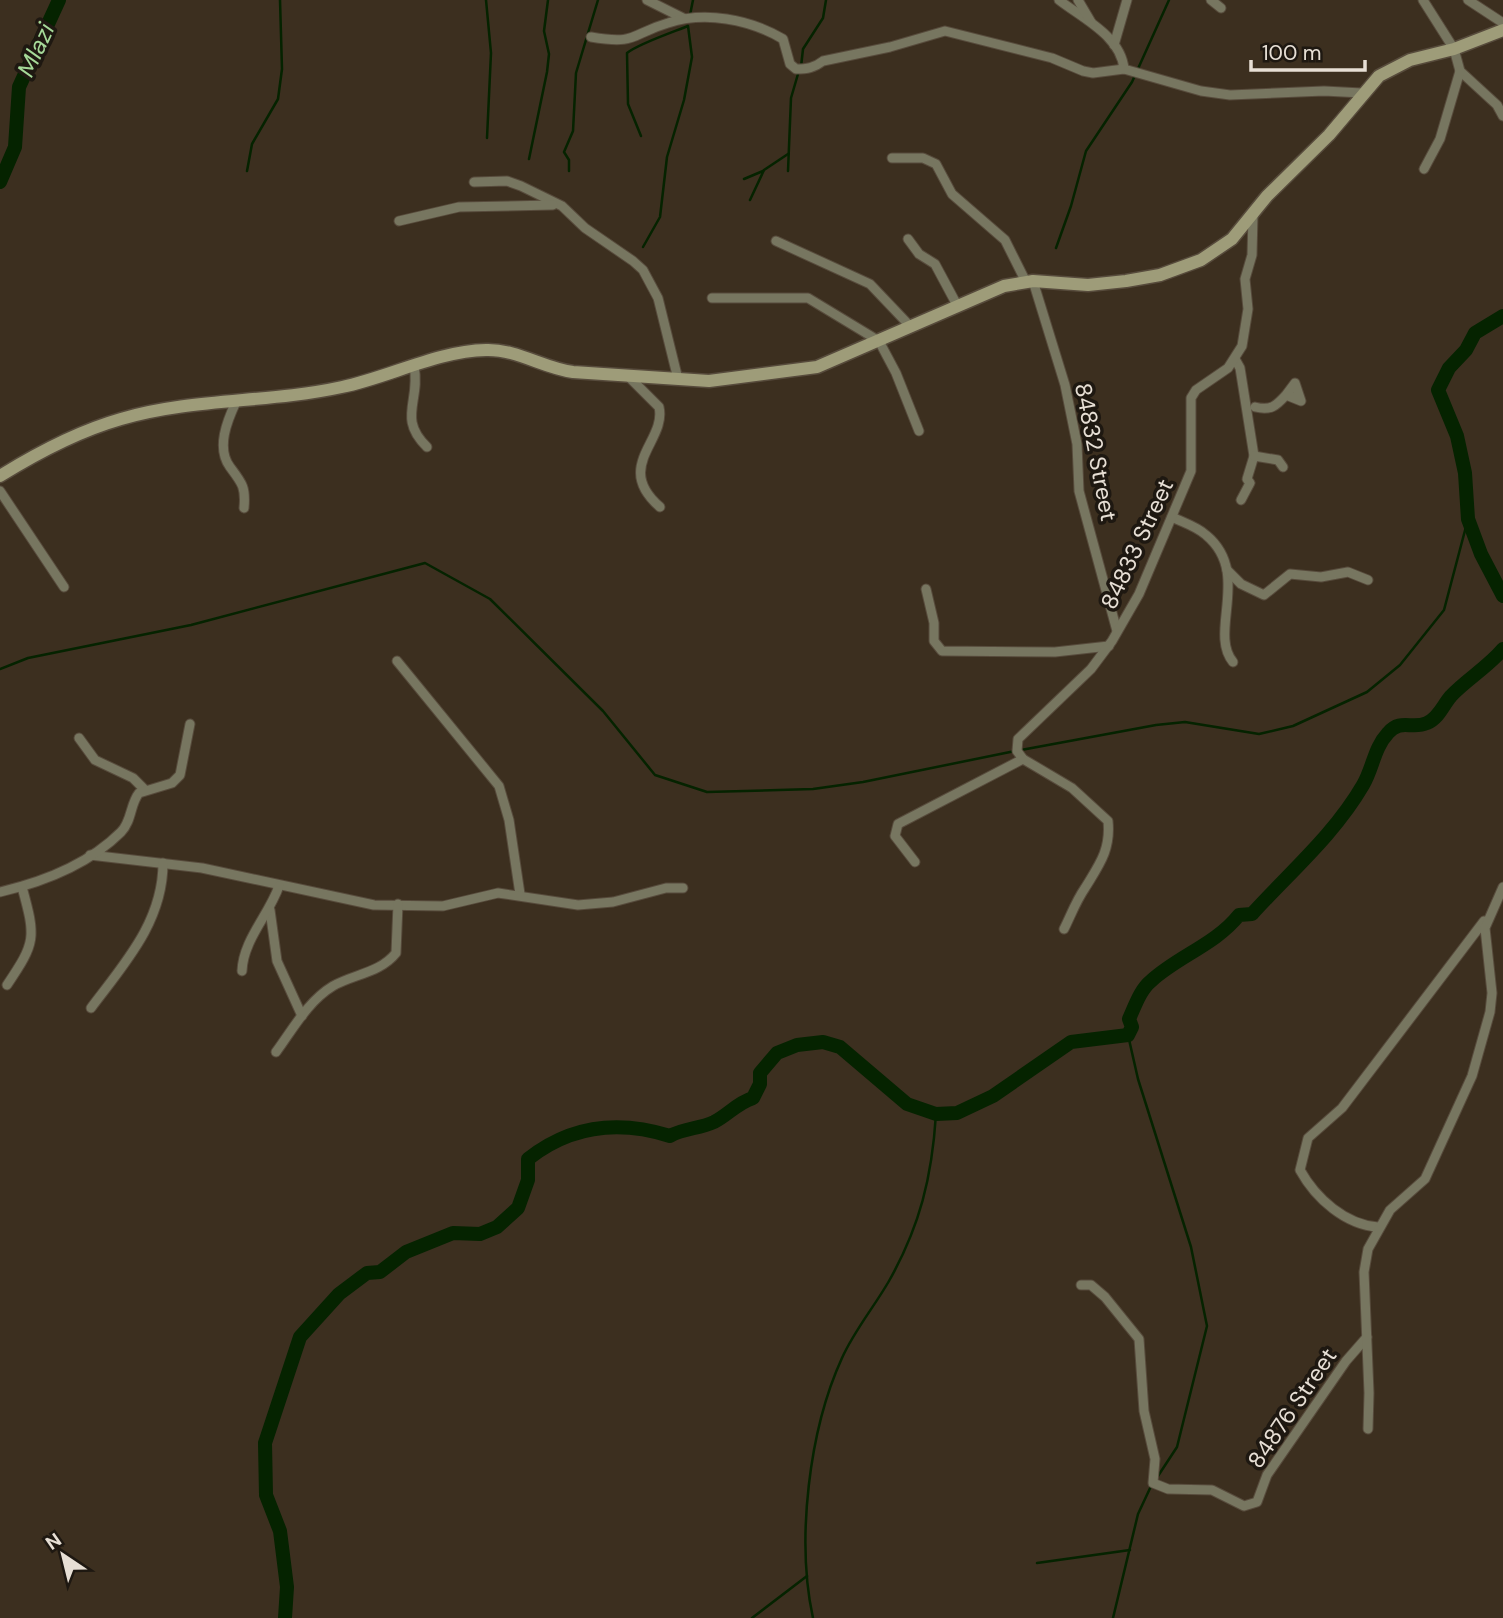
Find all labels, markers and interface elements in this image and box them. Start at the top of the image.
water label: Mlazi [10,17,62,82]
scale bar [1251,28,1365,72]
text: 100 m [1262,39,1322,67]
street label: 84832 Street [1068,380,1124,524]
street label: 84833 Street [1094,474,1180,614]
street label: 84876 Street [1241,1342,1343,1474]
north arrow [28,1520,98,1590]
text: N [41,1527,66,1556]

